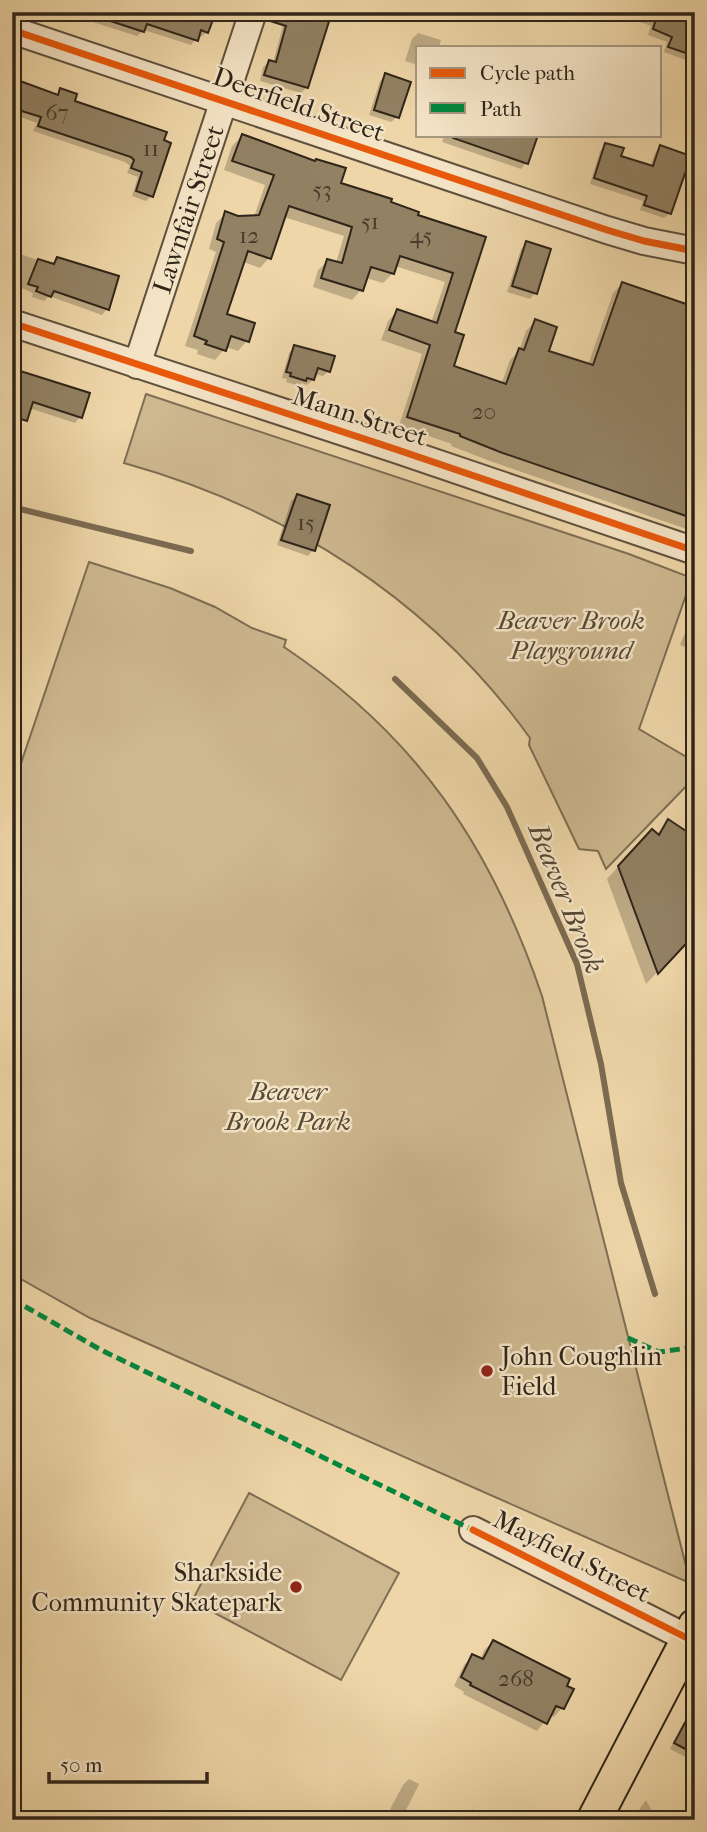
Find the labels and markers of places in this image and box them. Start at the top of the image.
place label: John Coughlin Field [499,1341,662,1402]
marker: John Coughlin Field [479,1363,495,1379]
place label: Sharkside Community Skatepark [31,1557,283,1618]
marker: Sharkside Community Skatepark [288,1579,304,1595]

